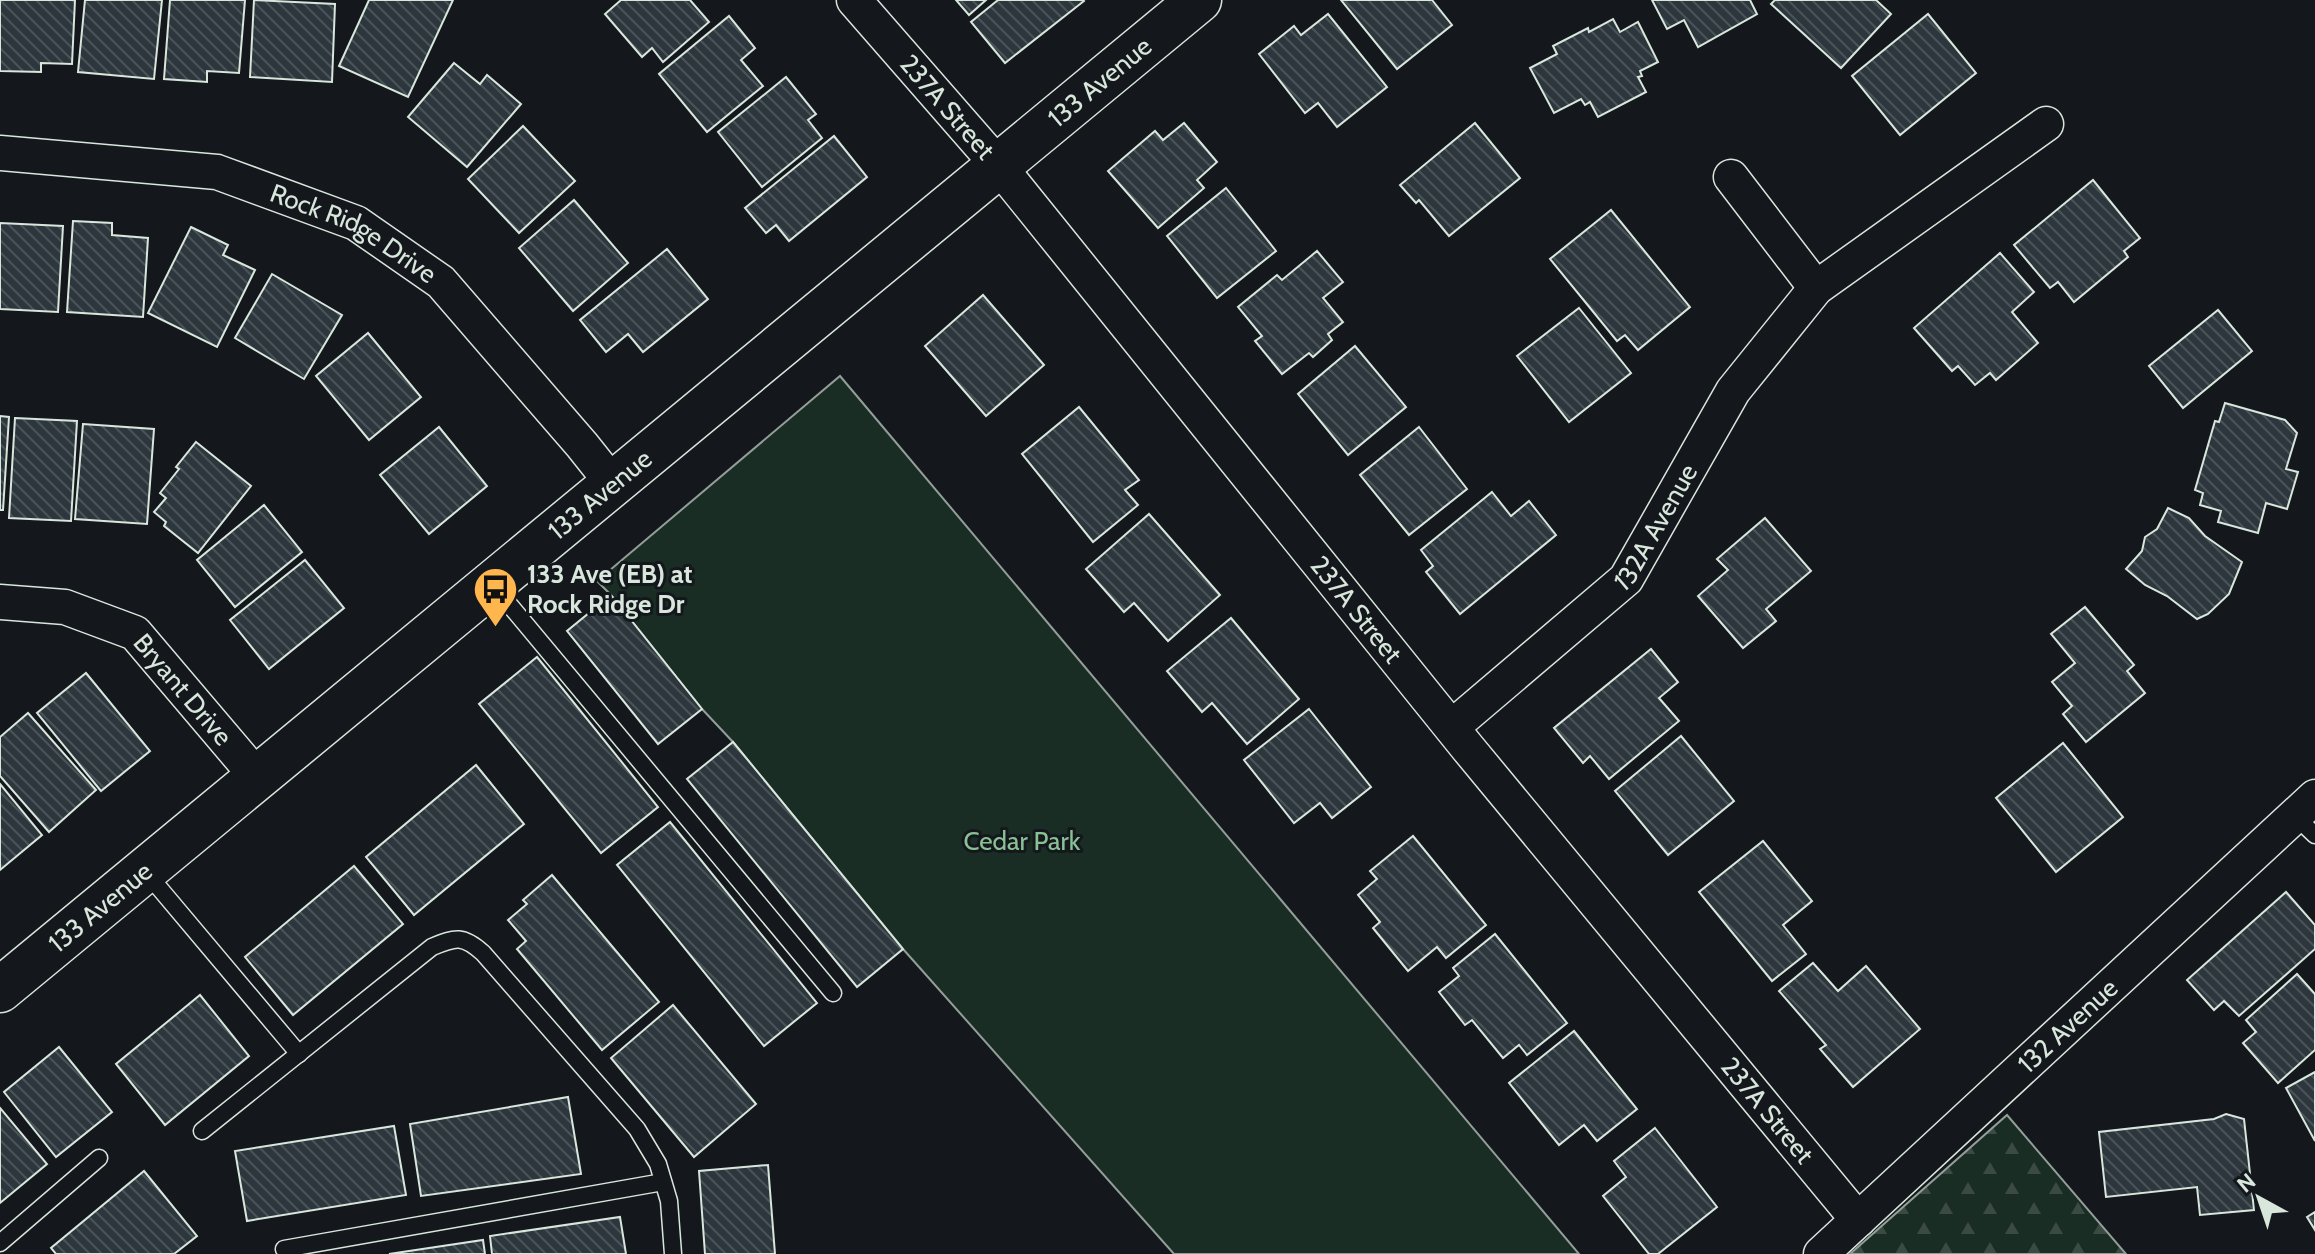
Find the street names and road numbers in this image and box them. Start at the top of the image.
street label: 133 Avenue [1041,30,1158,134]
street label: 237A Street [893,48,1002,166]
street label: Rock Ridge Drive [266,177,443,290]
street label: 133 Avenue [542,443,658,547]
street label: 132A Avenue [1607,458,1704,598]
street label: 237A Street [1304,550,1409,670]
street label: Bryant Drive [127,627,239,752]
street label: 133 Avenue [42,855,159,959]
street label: 132 Avenue [2011,972,2124,1080]
street label: 237A Street [1714,1051,1821,1170]

